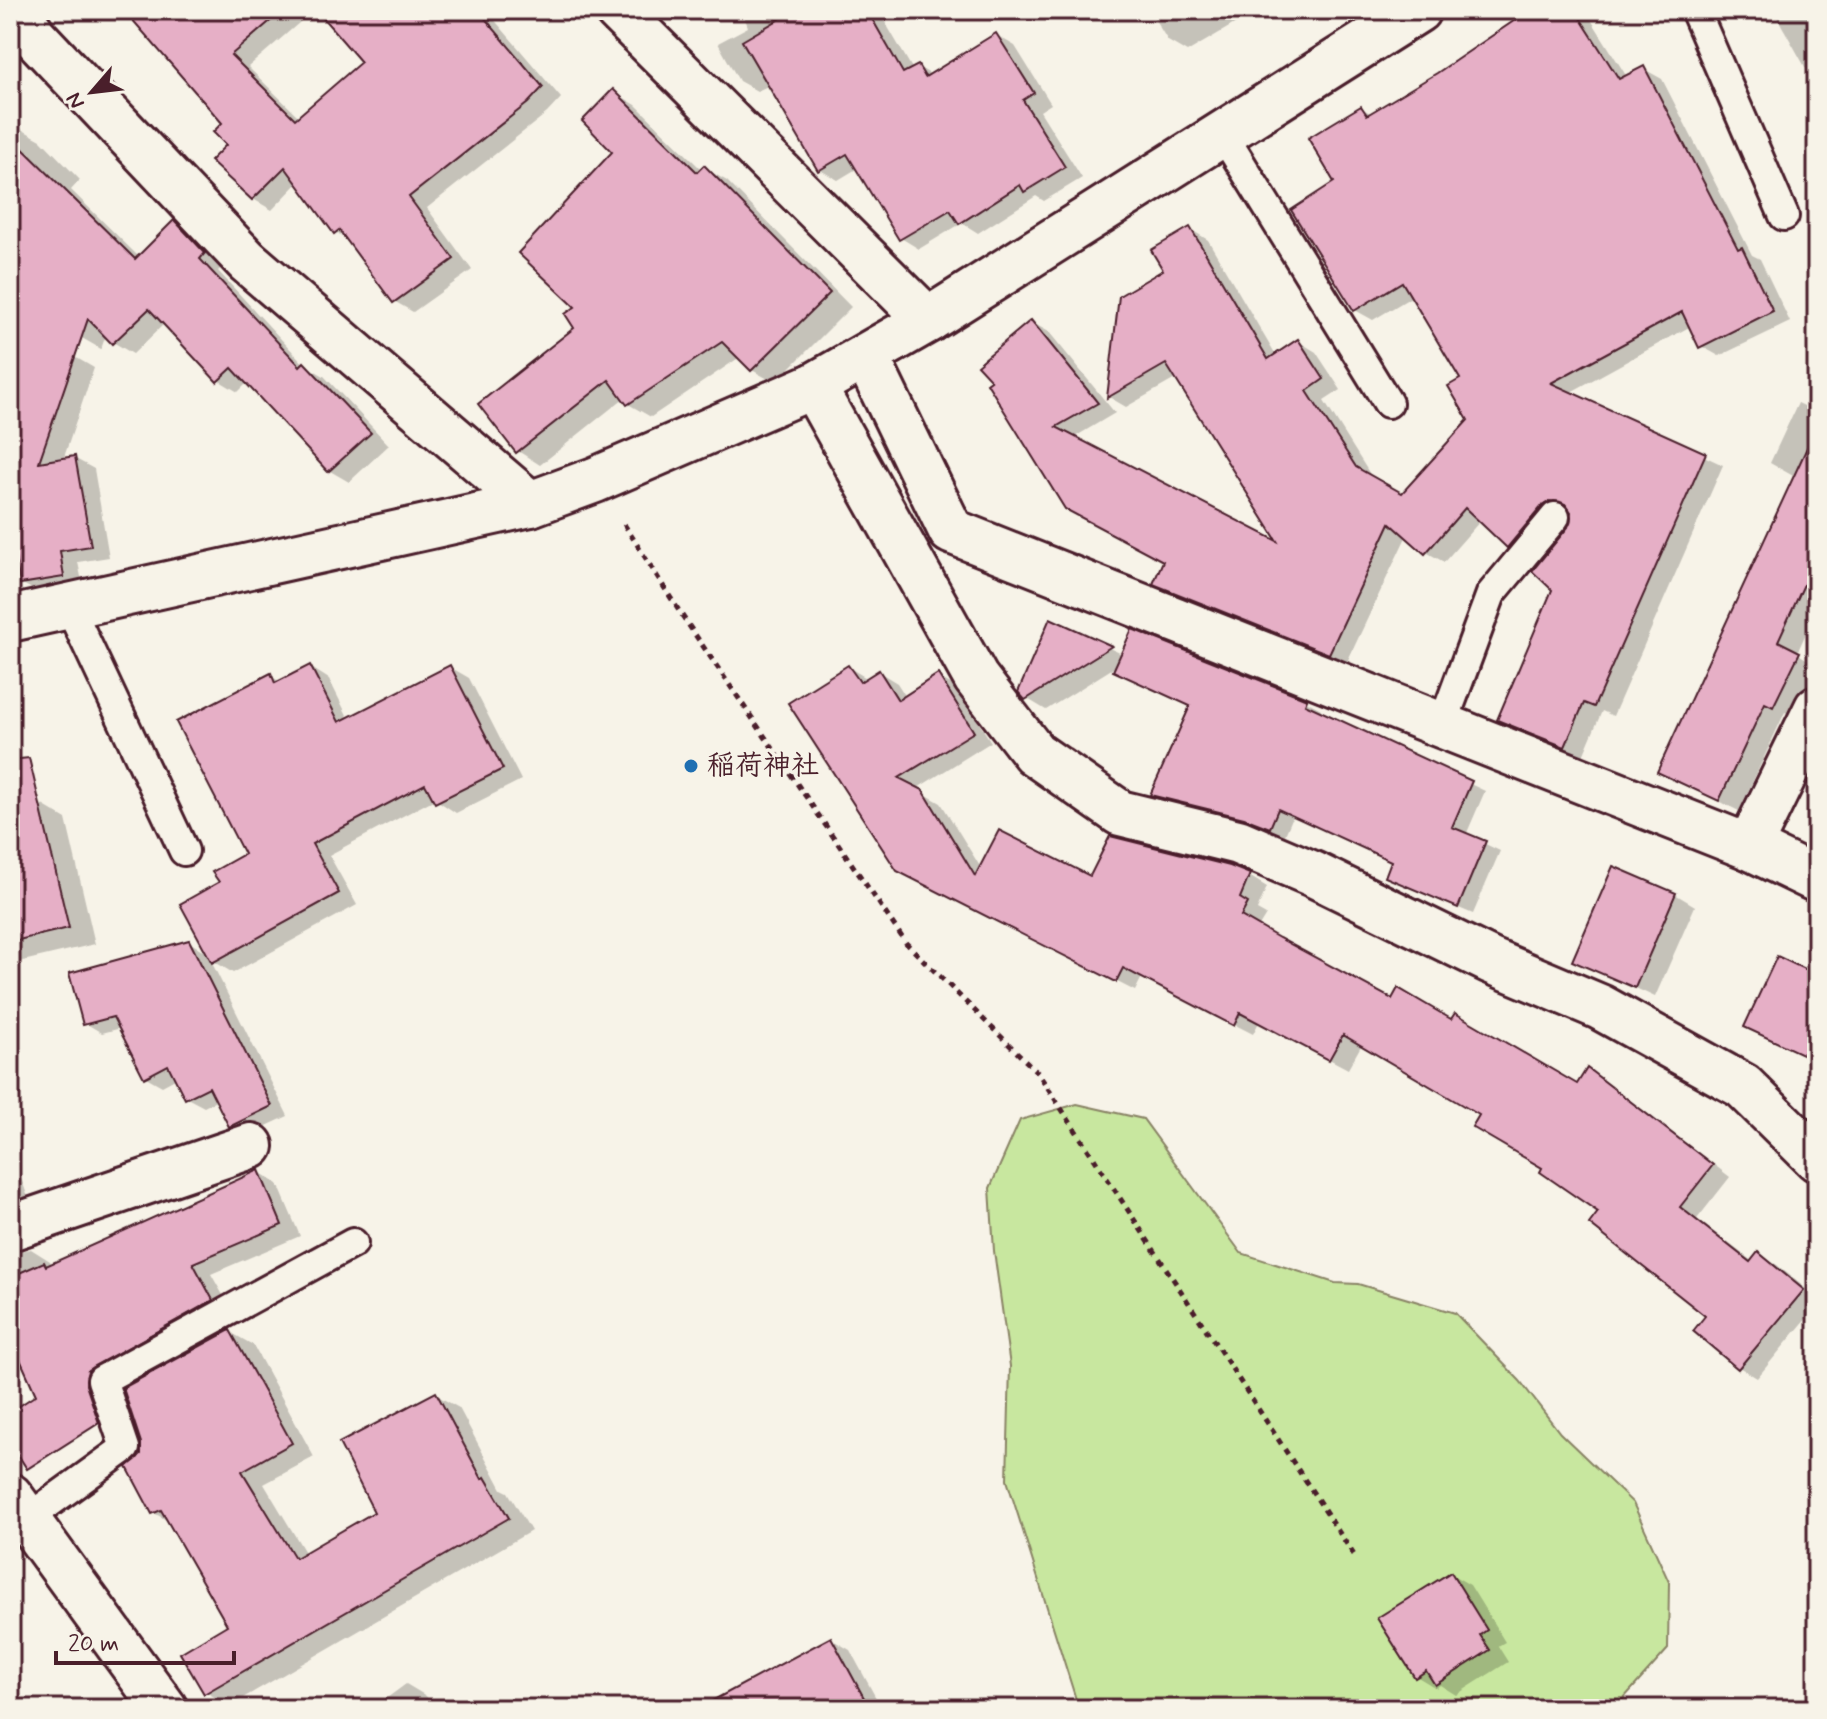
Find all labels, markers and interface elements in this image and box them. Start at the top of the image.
north arrow [52,52,132,132]
text: N [60,87,92,113]
place label: 稲荷神社 [707,748,819,785]
marker: 稲荷神社 [682,757,700,775]
scale bar [56,1615,234,1665]
text: 20 m [68,1629,119,1660]

